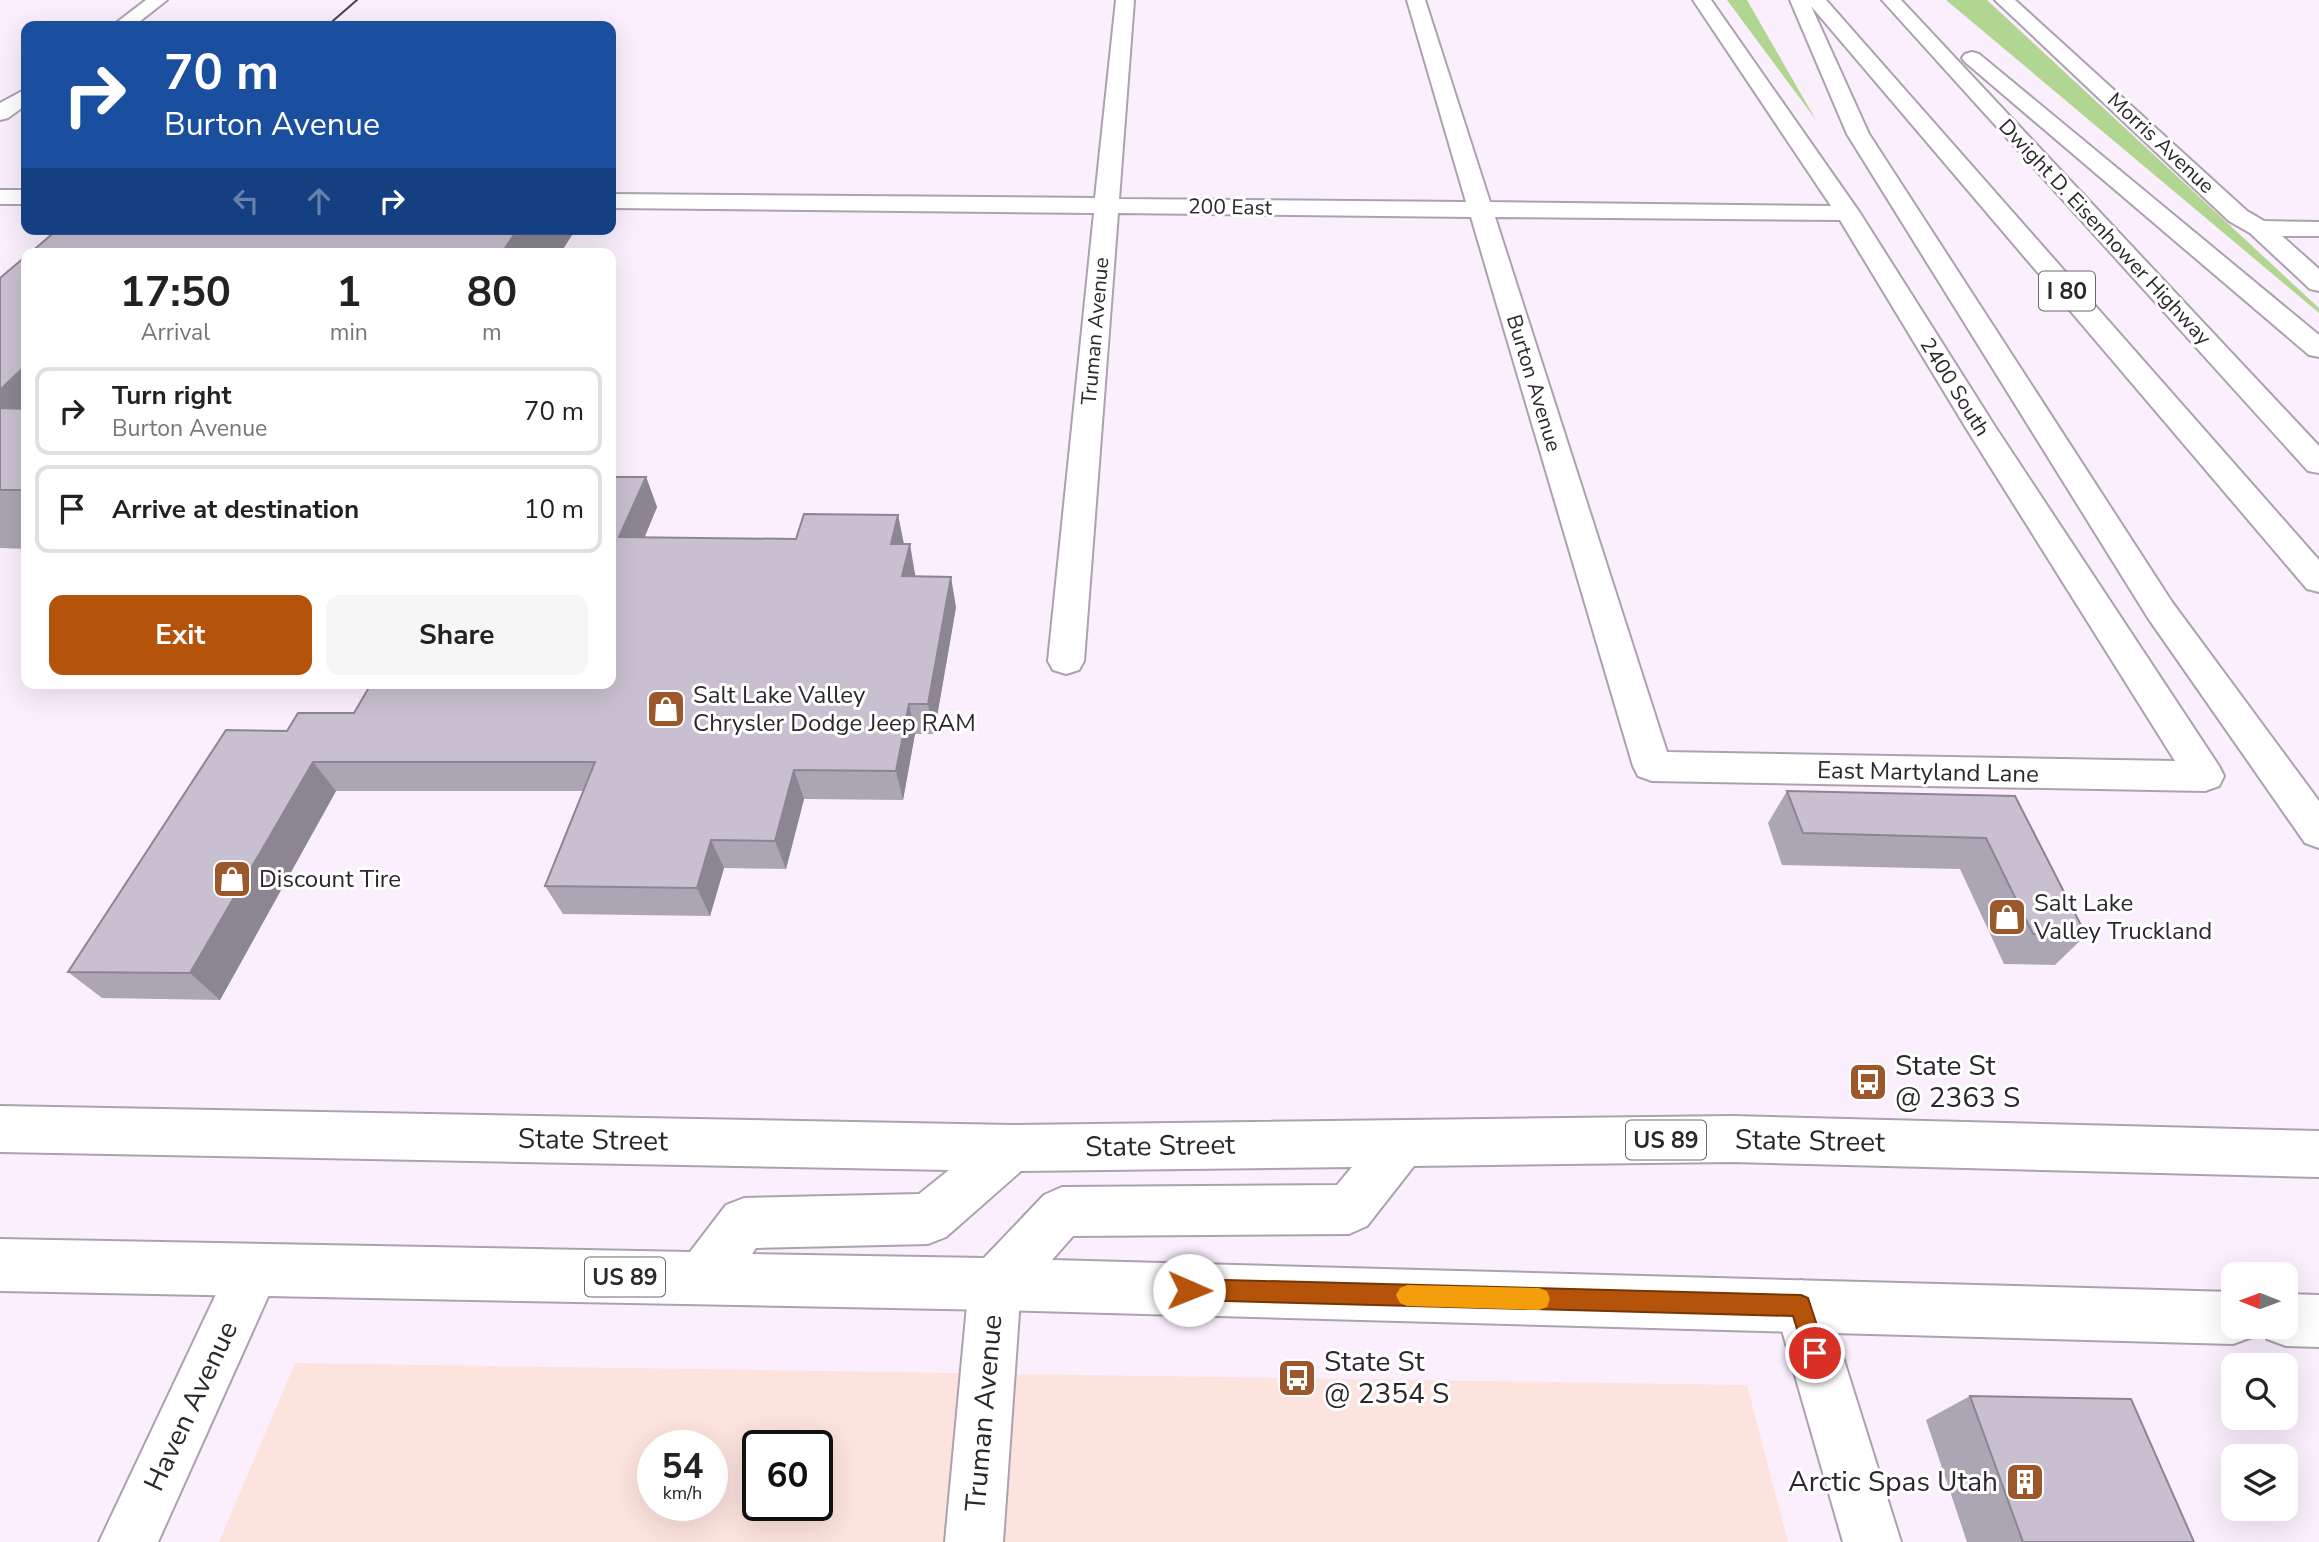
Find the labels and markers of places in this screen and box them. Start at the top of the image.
place label: Salt Lake Valley Chrysler Dodge Jeep RAM [693,679,976,739]
shop icon: Salt Lake Valley Chrysler Dodge Jeep RAM [645,688,687,730]
shop icon: Discount Tire [211,858,253,900]
place label: Discount Tire [259,863,401,895]
place label: Salt Lake Valley Truckland [2033,887,2212,947]
shop icon: Salt Lake Valley Truckland [1986,896,2028,938]
place label: State St @ 2363 S [1895,1047,2020,1117]
bus stop icon: State St @ 2363 S [1847,1061,1889,1103]
pin [1785,1323,1845,1383]
place label: State St @ 2354 S [1324,1343,1449,1413]
bus stop icon: State St @ 2354 S [1276,1357,1318,1399]
building icon: Arctic Spas Utah [2004,1461,2046,1503]
place label: Arctic Spas Utah [1788,1463,1998,1501]

